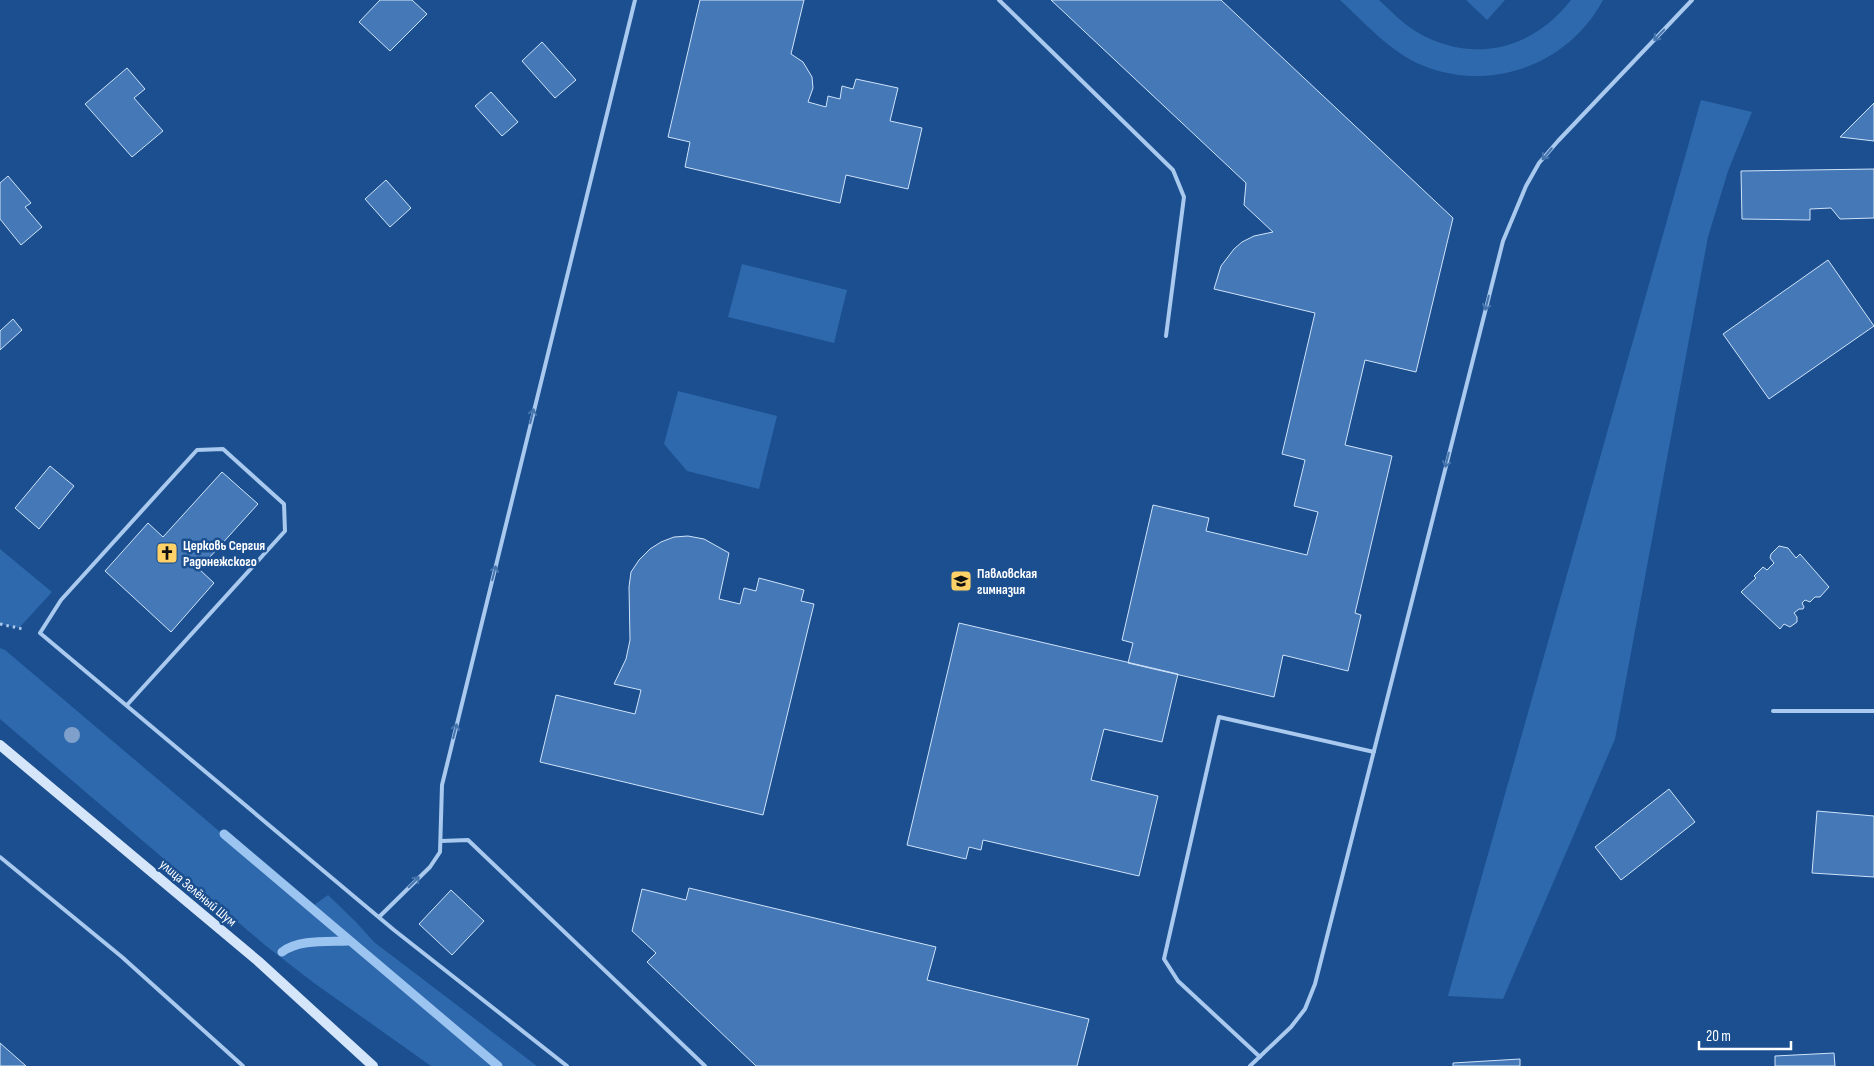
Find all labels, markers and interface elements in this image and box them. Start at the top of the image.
one-way arrow [1653,29,1665,42]
one-way arrow [1542,147,1553,160]
one-way arrow [1482,294,1491,310]
one-way arrow [528,408,537,424]
one-way arrow [1442,452,1452,468]
place label: Церковь Сергия Радонежского [183,537,265,570]
church icon: Церковь Сергия Радонежского [155,541,179,565]
place label: Павловская гимназия [977,565,1037,598]
one-way arrow [490,566,499,582]
school or university icon: Павловская гимназия [949,569,973,593]
one-way arrow [451,724,460,740]
street label: улица Зелёный Шум [156,856,240,930]
one-way arrow [408,876,420,889]
scale bar [1699,1018,1792,1050]
text: 20 m [1706,1027,1731,1046]

